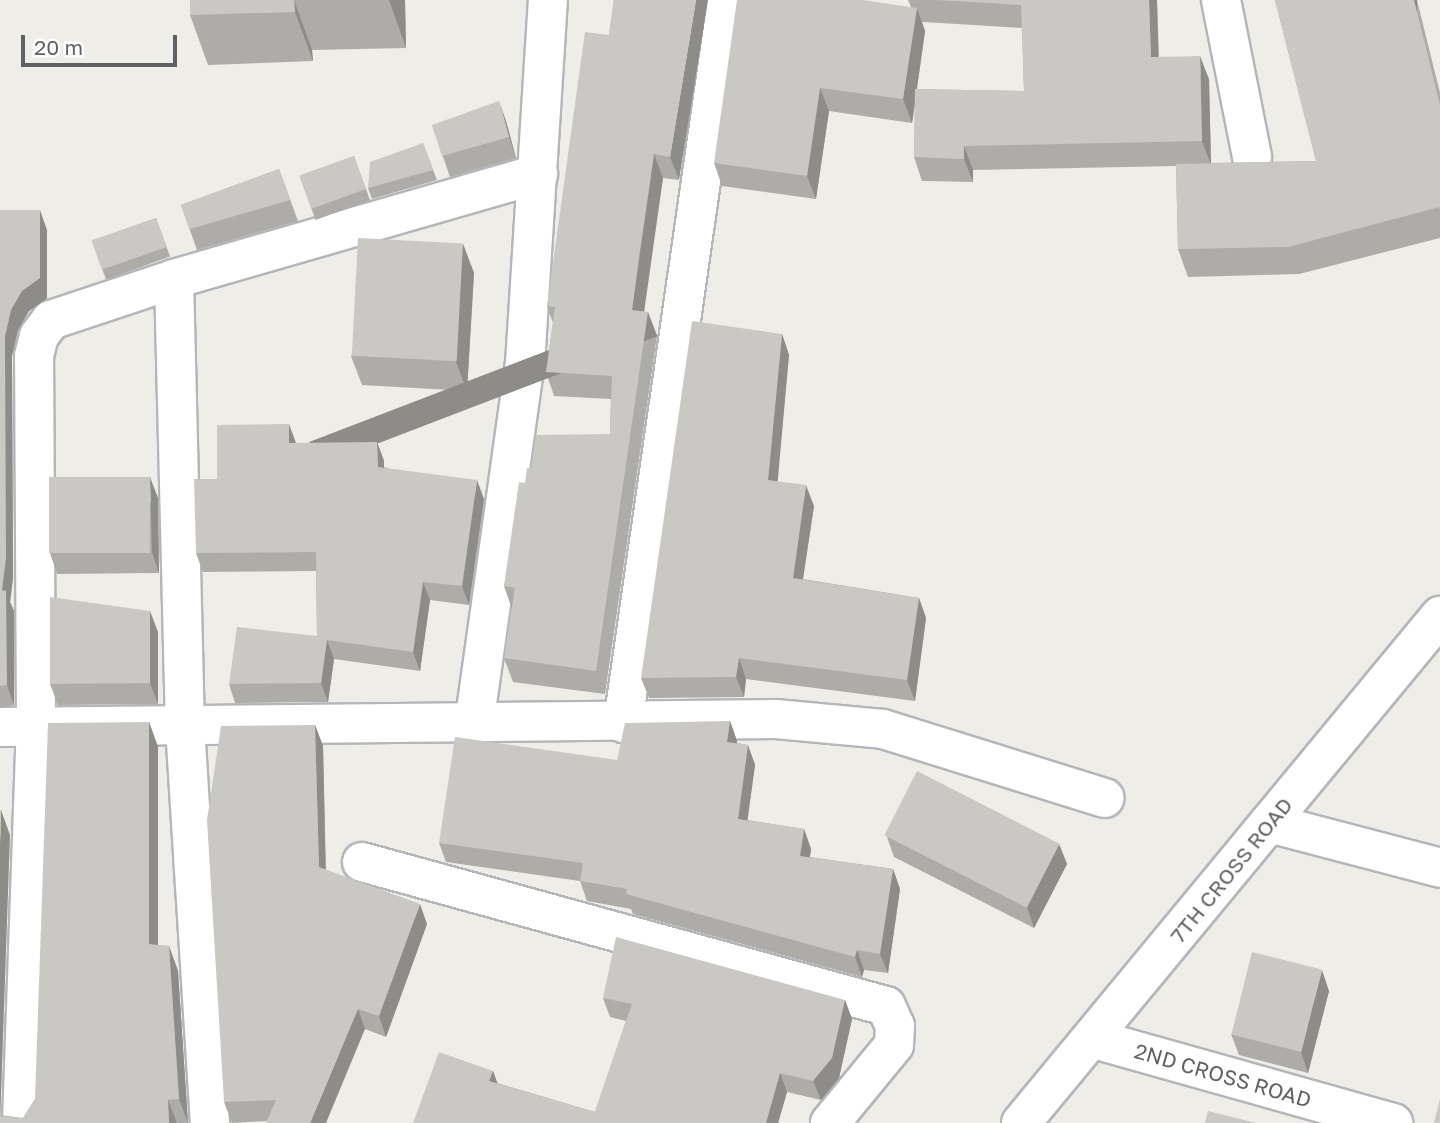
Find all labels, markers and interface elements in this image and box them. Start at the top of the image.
scale bar [24,21,180,65]
text: 20 m [34,34,83,60]
street label: 7TH CROSS ROAD [1165,792,1297,948]
street label: 2ND CROSS ROAD [1132,1038,1314,1112]

